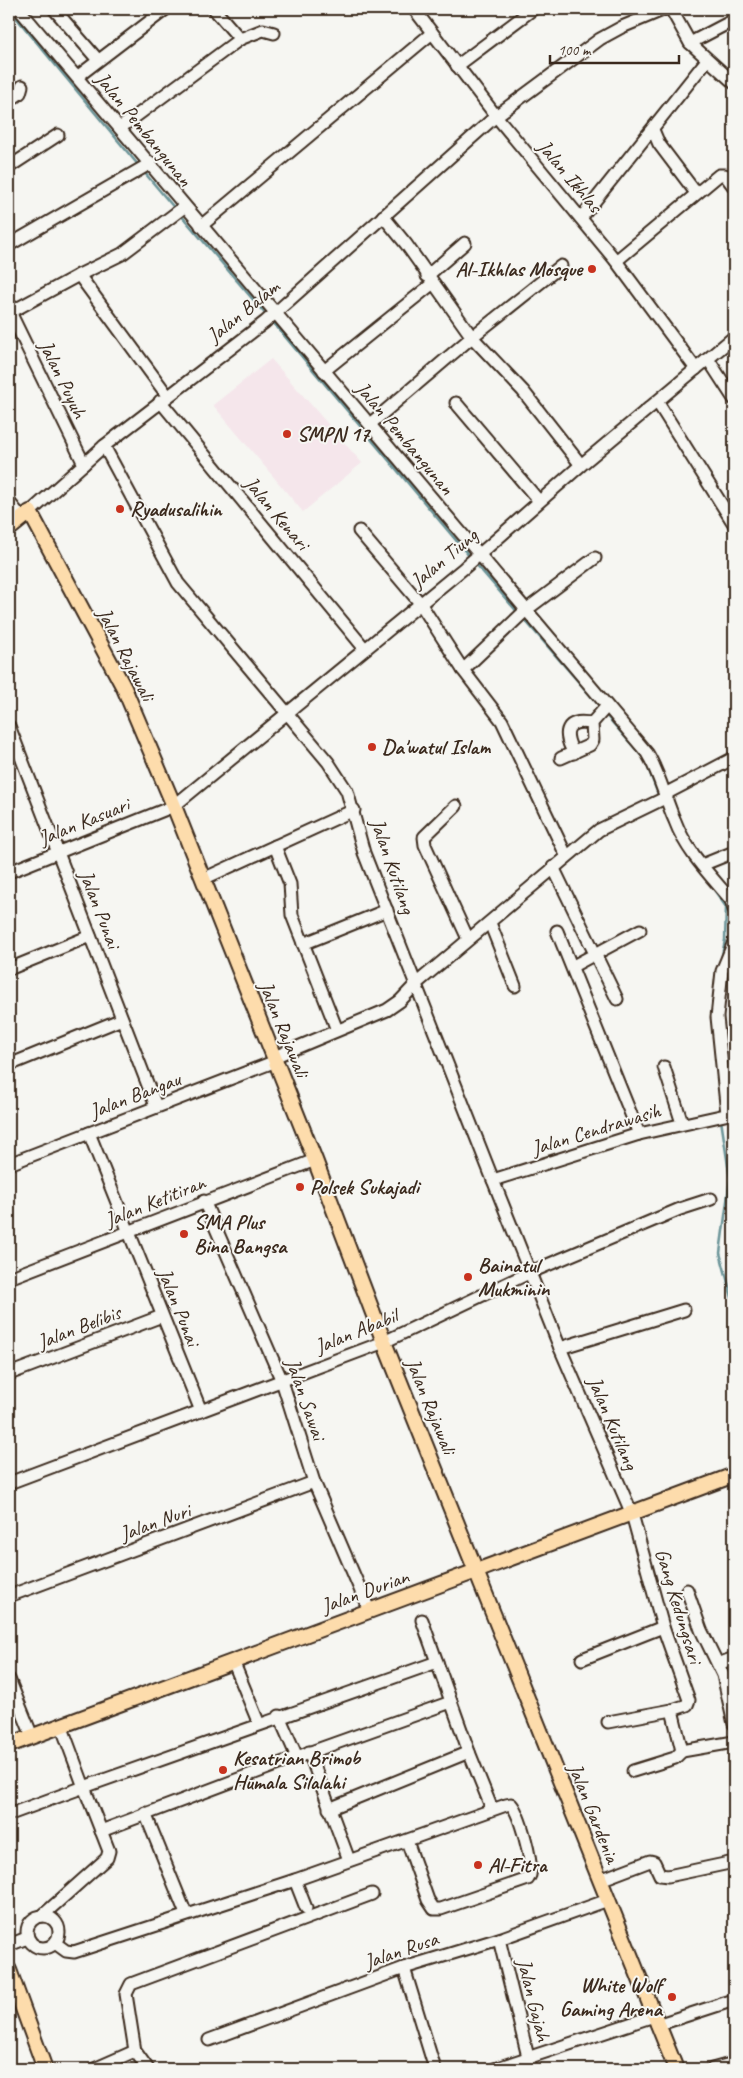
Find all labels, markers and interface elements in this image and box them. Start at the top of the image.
scale bar [550,32,679,64]
text: 100 m [558,41,592,60]
street label: Jalan Pembangunan [89,66,199,192]
street label: Jalan Ikhlas [531,133,609,219]
place label: Al-Ikhlas Mosque [456,256,584,282]
marker: Al-Ikhlas Mosque [586,263,598,275]
street label: Jalan Balam [201,273,286,349]
street label: Jalan Puyuh [33,335,94,423]
street label: Jalan Pembangunan [349,375,460,500]
place label: SMPN 17 [297,421,372,447]
marker: SMPN 17 [281,428,293,440]
street label: Jalan Kenari [238,470,317,558]
place label: Ryadusalihin [130,496,223,522]
marker: Ryadusalihin [114,503,126,515]
street label: Jalan Tiung [404,521,484,594]
street label: Jalan Rajawali [91,602,162,708]
place label: Da'watul Islam [382,734,491,760]
marker: Da'watul Islam [366,741,378,753]
street label: Jalan Kasuari [34,790,136,851]
street label: Jalan Kutilang [364,814,422,918]
street label: Jalan Punai [73,865,128,955]
street label: Jalan Rajawali [253,976,316,1084]
street label: Jalan Bangau [85,1065,185,1125]
street label: Jalan Cendrawasih [528,1097,665,1161]
street label: Jalan Ketitiran [100,1169,210,1233]
place label: Polsek Sukajadi [310,1174,422,1200]
marker: Polsek Sukajadi [294,1181,306,1193]
place label: SMA Plus Bina Bangsa [194,1209,288,1259]
marker: SMA Plus Bina Bangsa [178,1228,190,1240]
place label: Bainatul Mukminin [478,1252,551,1302]
street label: Jalan Punai [151,1263,207,1352]
marker: Bainatul Mukminin [462,1271,474,1283]
street label: Jalan Belibis [33,1299,126,1355]
street label: Jalan Ababil [310,1301,404,1360]
street label: Jalan Rajawali [400,1353,463,1461]
street label: Jalan Sawai [280,1354,333,1446]
street label: Jalan Kutilang [581,1372,645,1475]
street label: Jalan Nuri [115,1496,197,1547]
street label: Gang Kedungsari [649,1545,710,1669]
street label: Jalan Durian [317,1563,413,1619]
place label: Kesatrian Brimob Humala Silalahi [233,1745,362,1795]
street label: Jalan Gardenia [562,1758,627,1869]
marker: Kesatrian Brimob Humala Silalahi [217,1764,229,1776]
place label: Al-Fitra [488,1852,548,1878]
marker: Al-Fitra [472,1859,484,1871]
street label: Jalan Rusa [360,1925,443,1975]
street label: Jalan Gajah [511,1955,557,2045]
place label: White Wolf Gaming Arena [560,1972,667,2022]
marker: White Wolf Gaming Arena [666,1991,678,2003]

